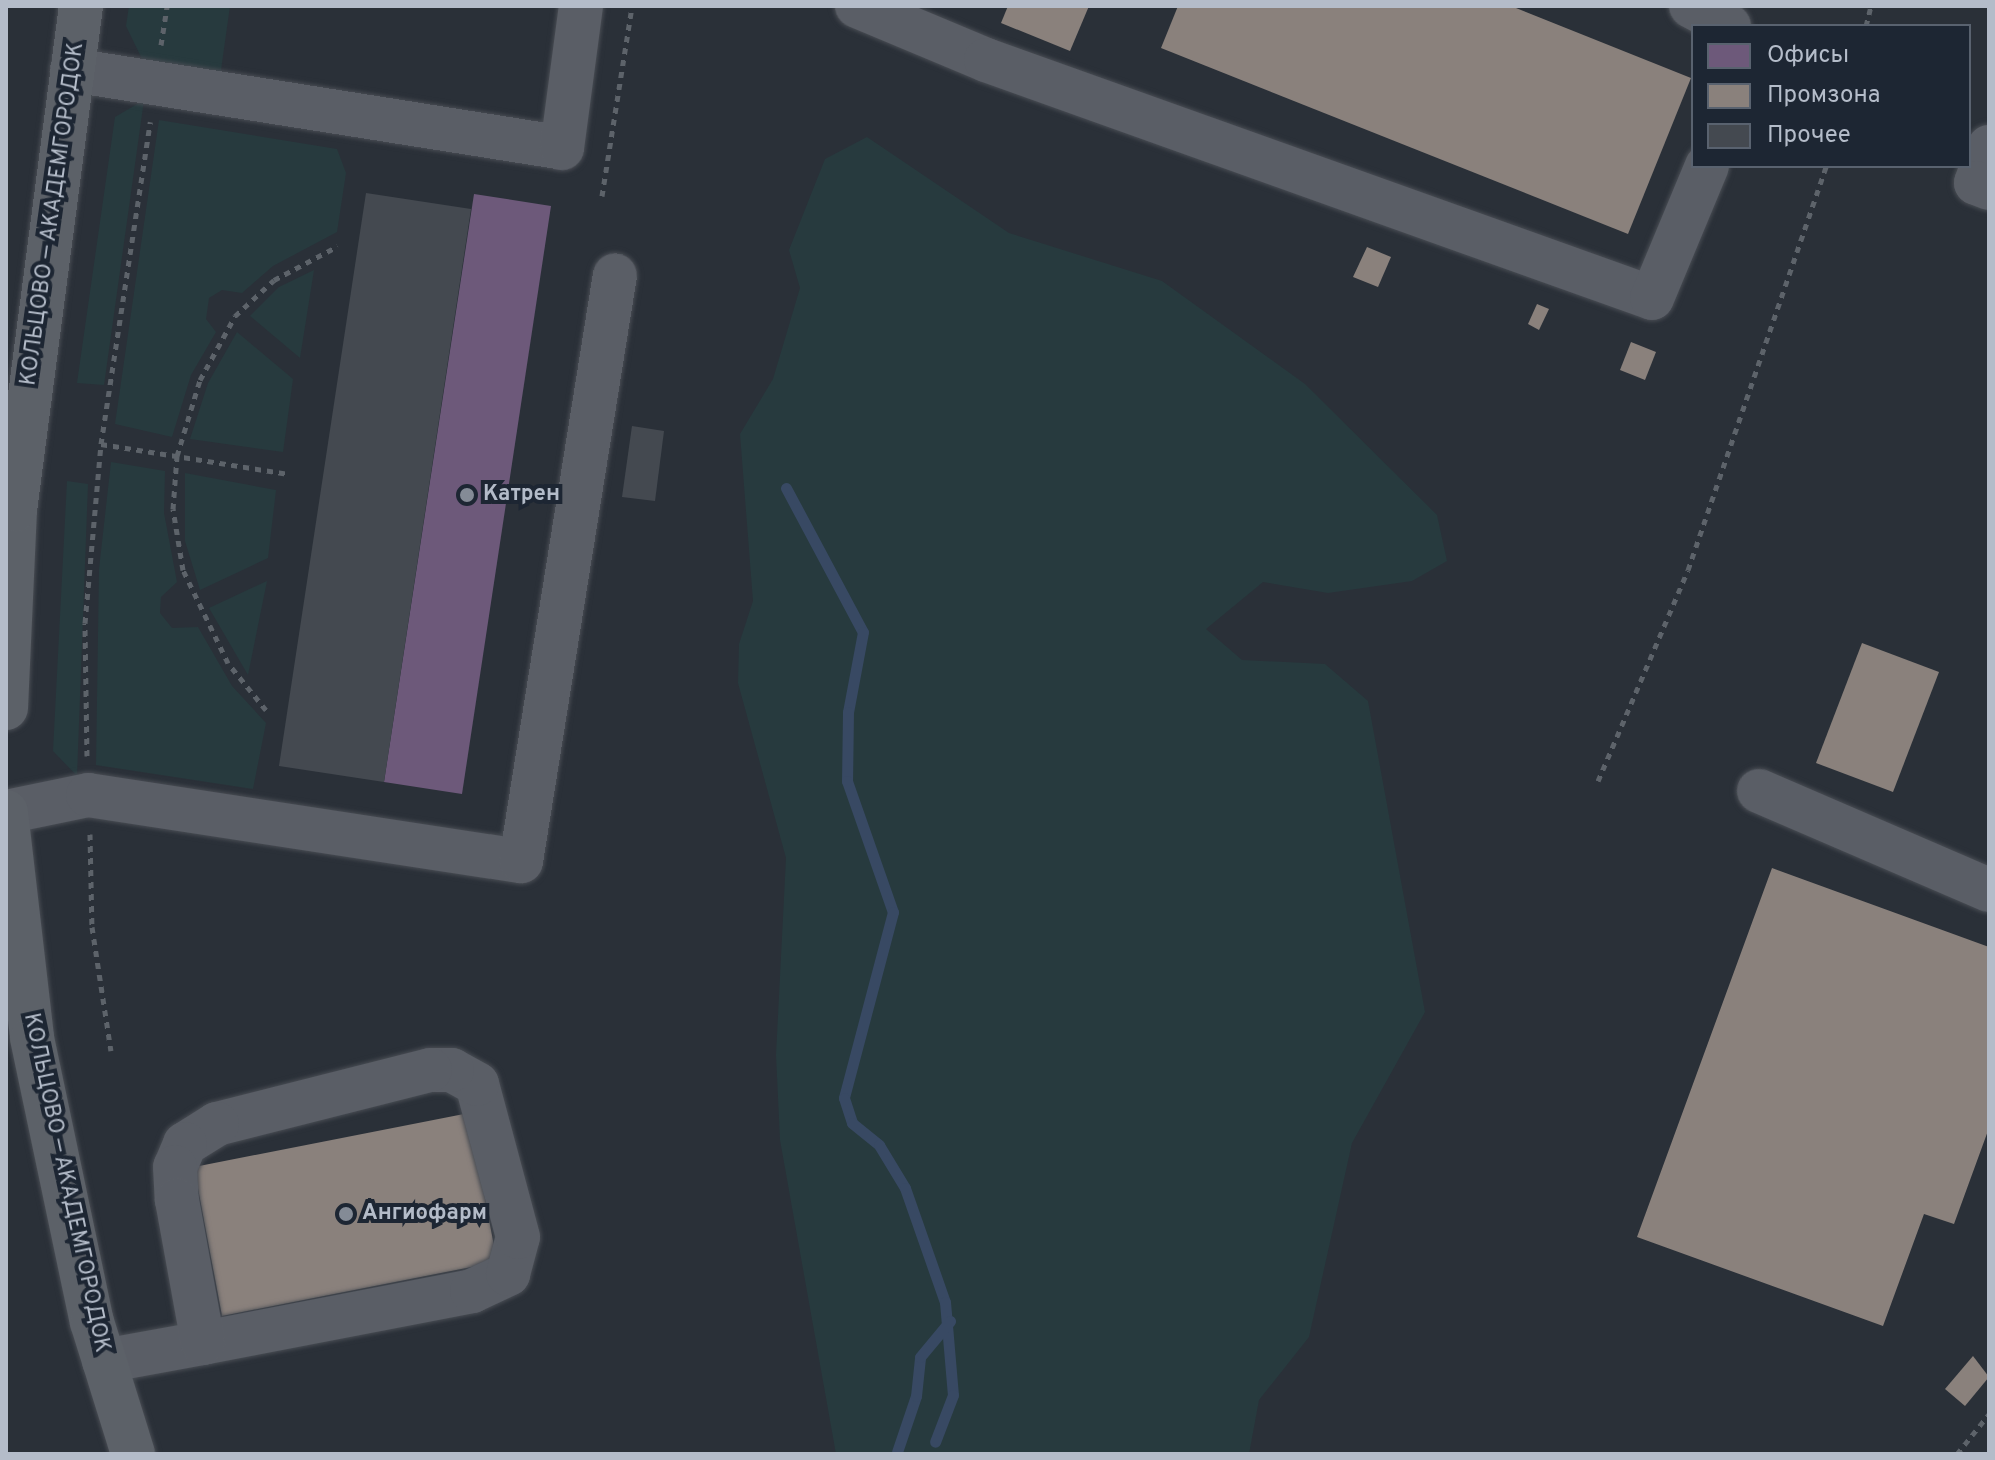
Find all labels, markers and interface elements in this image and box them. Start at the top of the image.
legend [1691,24,1971,168]
street label: КОЛЬЦОВО — АКАДЕМГОРОДОК [16,40,90,388]
text: Офисы [1767,41,1849,71]
text: Промзона [1767,81,1880,111]
text: Прочее [1767,121,1851,151]
place label: Катрен [483,482,560,508]
marker: Катрен [458,486,476,504]
street label: КОЛЬЦОВО — АКАДЕМГОРОДОК [17,1010,115,1356]
place label: Ангиофарм [362,1201,487,1227]
marker: Ангиофарм [337,1205,355,1223]

